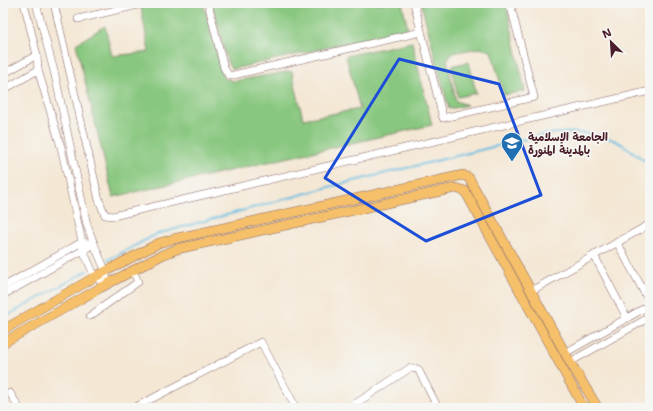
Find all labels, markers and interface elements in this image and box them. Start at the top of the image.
north arrow [591,22,631,62]
text: N [600,25,614,42]
school or university icon: الجامعة الإسلامية بالمدينة المنورة [499,130,525,163]
place label: الجامعة الإسلامية بالمدينة المنورة [528,130,608,158]

